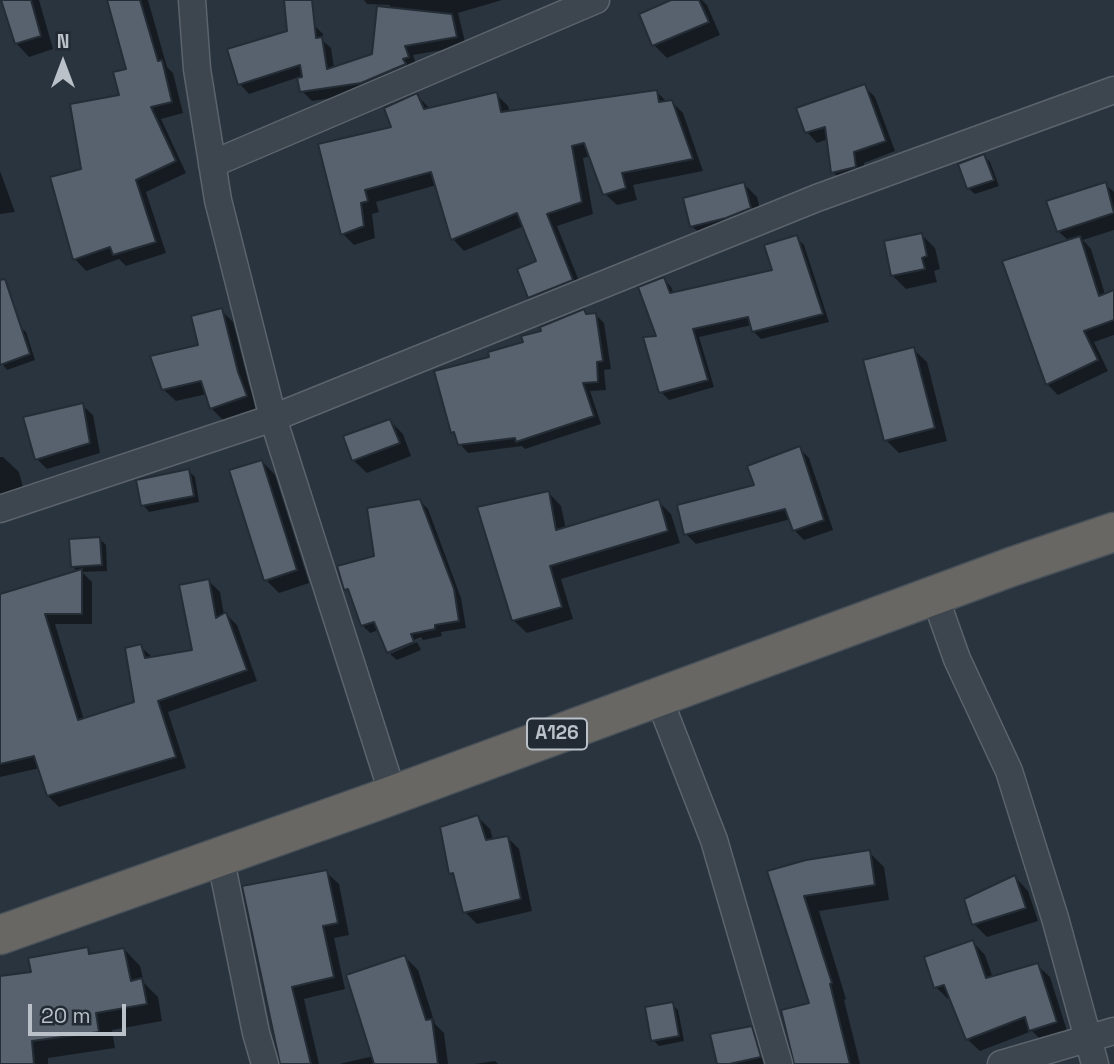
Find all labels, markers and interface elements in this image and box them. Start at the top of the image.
north arrow [28,28,98,98]
text: N [57,29,69,54]
road number: A126 [527,719,587,750]
scale bar [32,990,130,1034]
text: 20 m [41,1002,91,1029]

